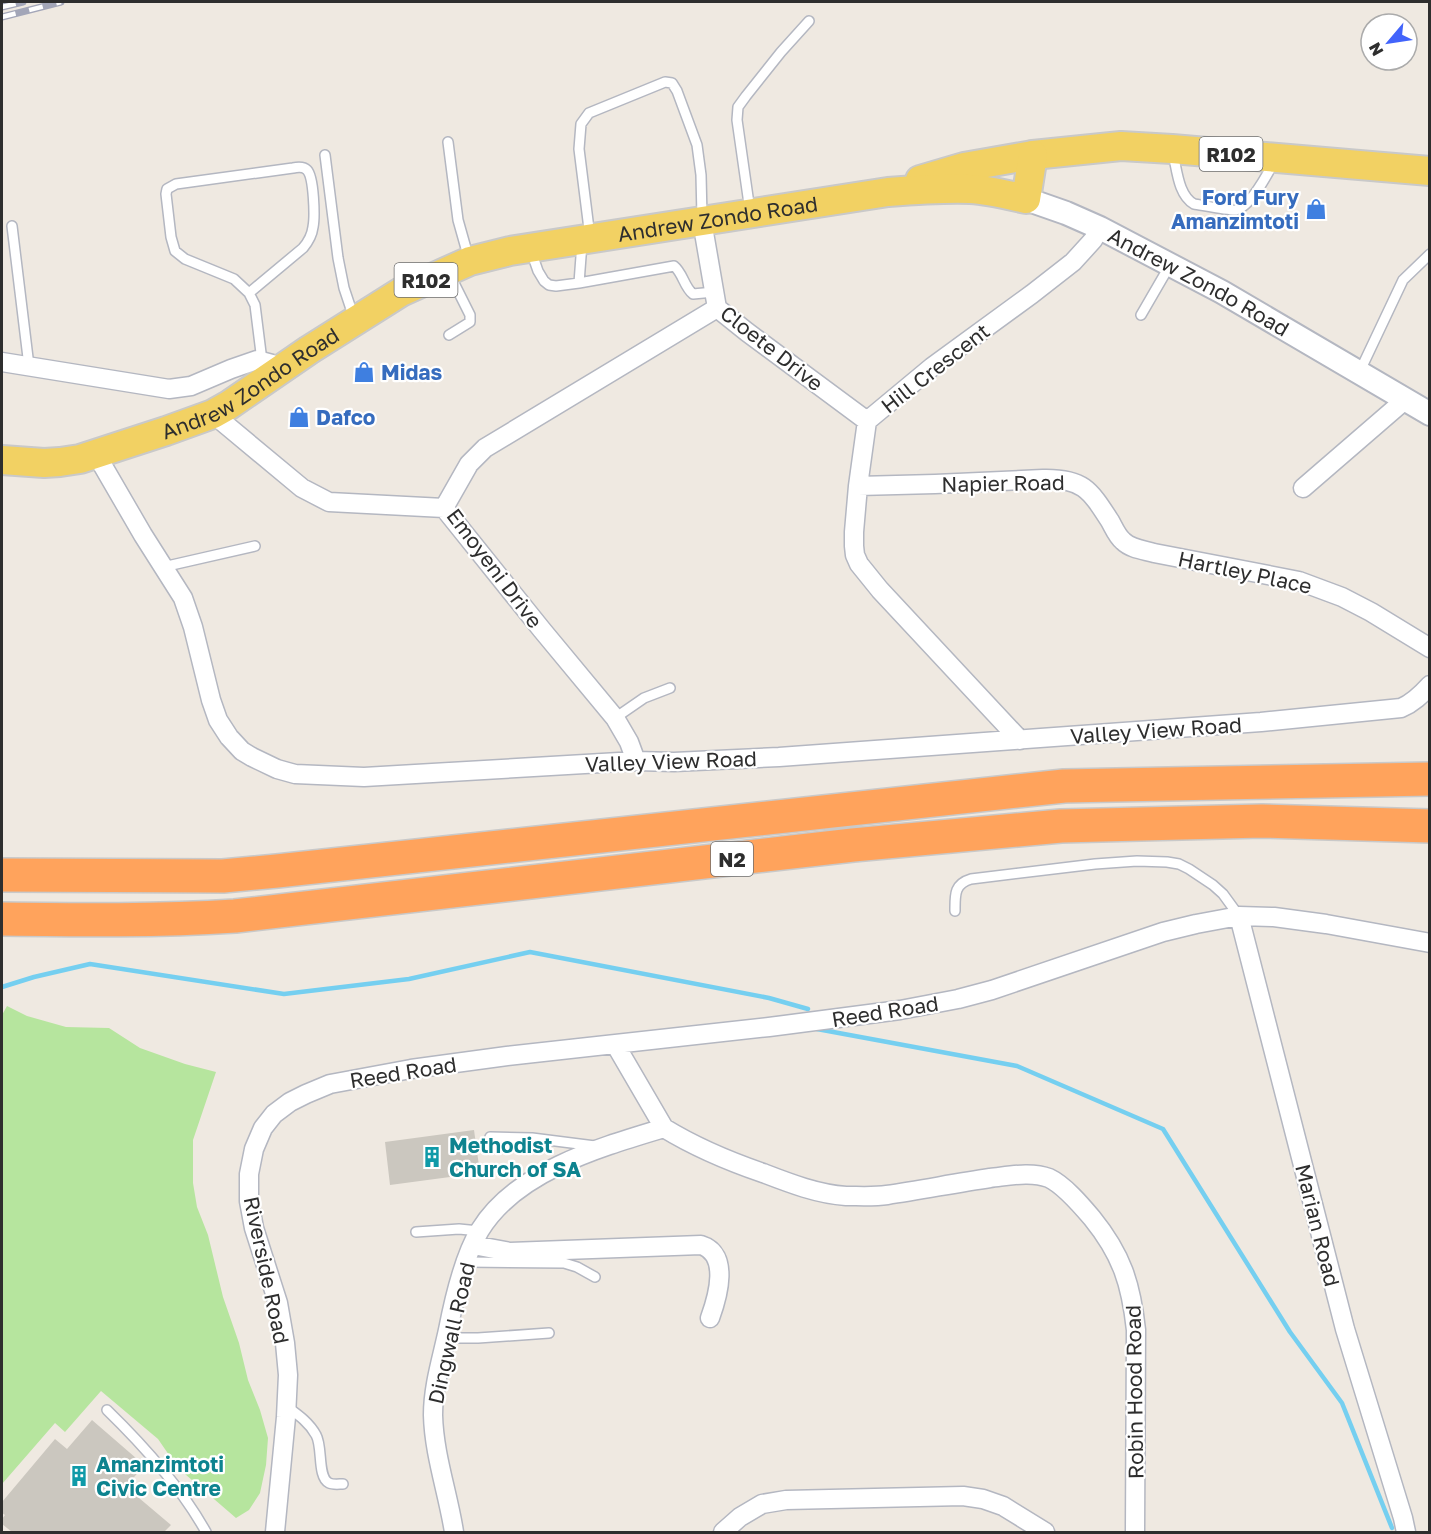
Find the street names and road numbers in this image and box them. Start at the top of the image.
road number: R102 [1200,137,1262,171]
street label: Andrew Zondo Road [616,190,819,247]
street label: Andrew Zondo Road [1104,222,1294,342]
road number: R102 [394,263,458,297]
street label: Cloete Drive [715,300,829,396]
street label: Hill Crescent [876,318,994,418]
street label: Andrew Zondo Road [158,321,344,445]
street label: Napier Road [941,469,1065,497]
street label: Emoyeni Drive [442,503,548,633]
street label: Hartley Place [1176,545,1314,599]
street label: Valley View Road [1069,711,1243,749]
street label: Valley View Road [585,745,757,777]
road number: N2 [711,842,753,876]
street label: Reed Road [830,990,940,1032]
street label: Reed Road [348,1051,458,1093]
street label: Marian Road [1290,1161,1346,1289]
street label: Riverside Road [239,1194,295,1346]
street label: Dingwall Road [422,1260,480,1406]
street label: Robin Hood Road [1119,1305,1149,1479]

